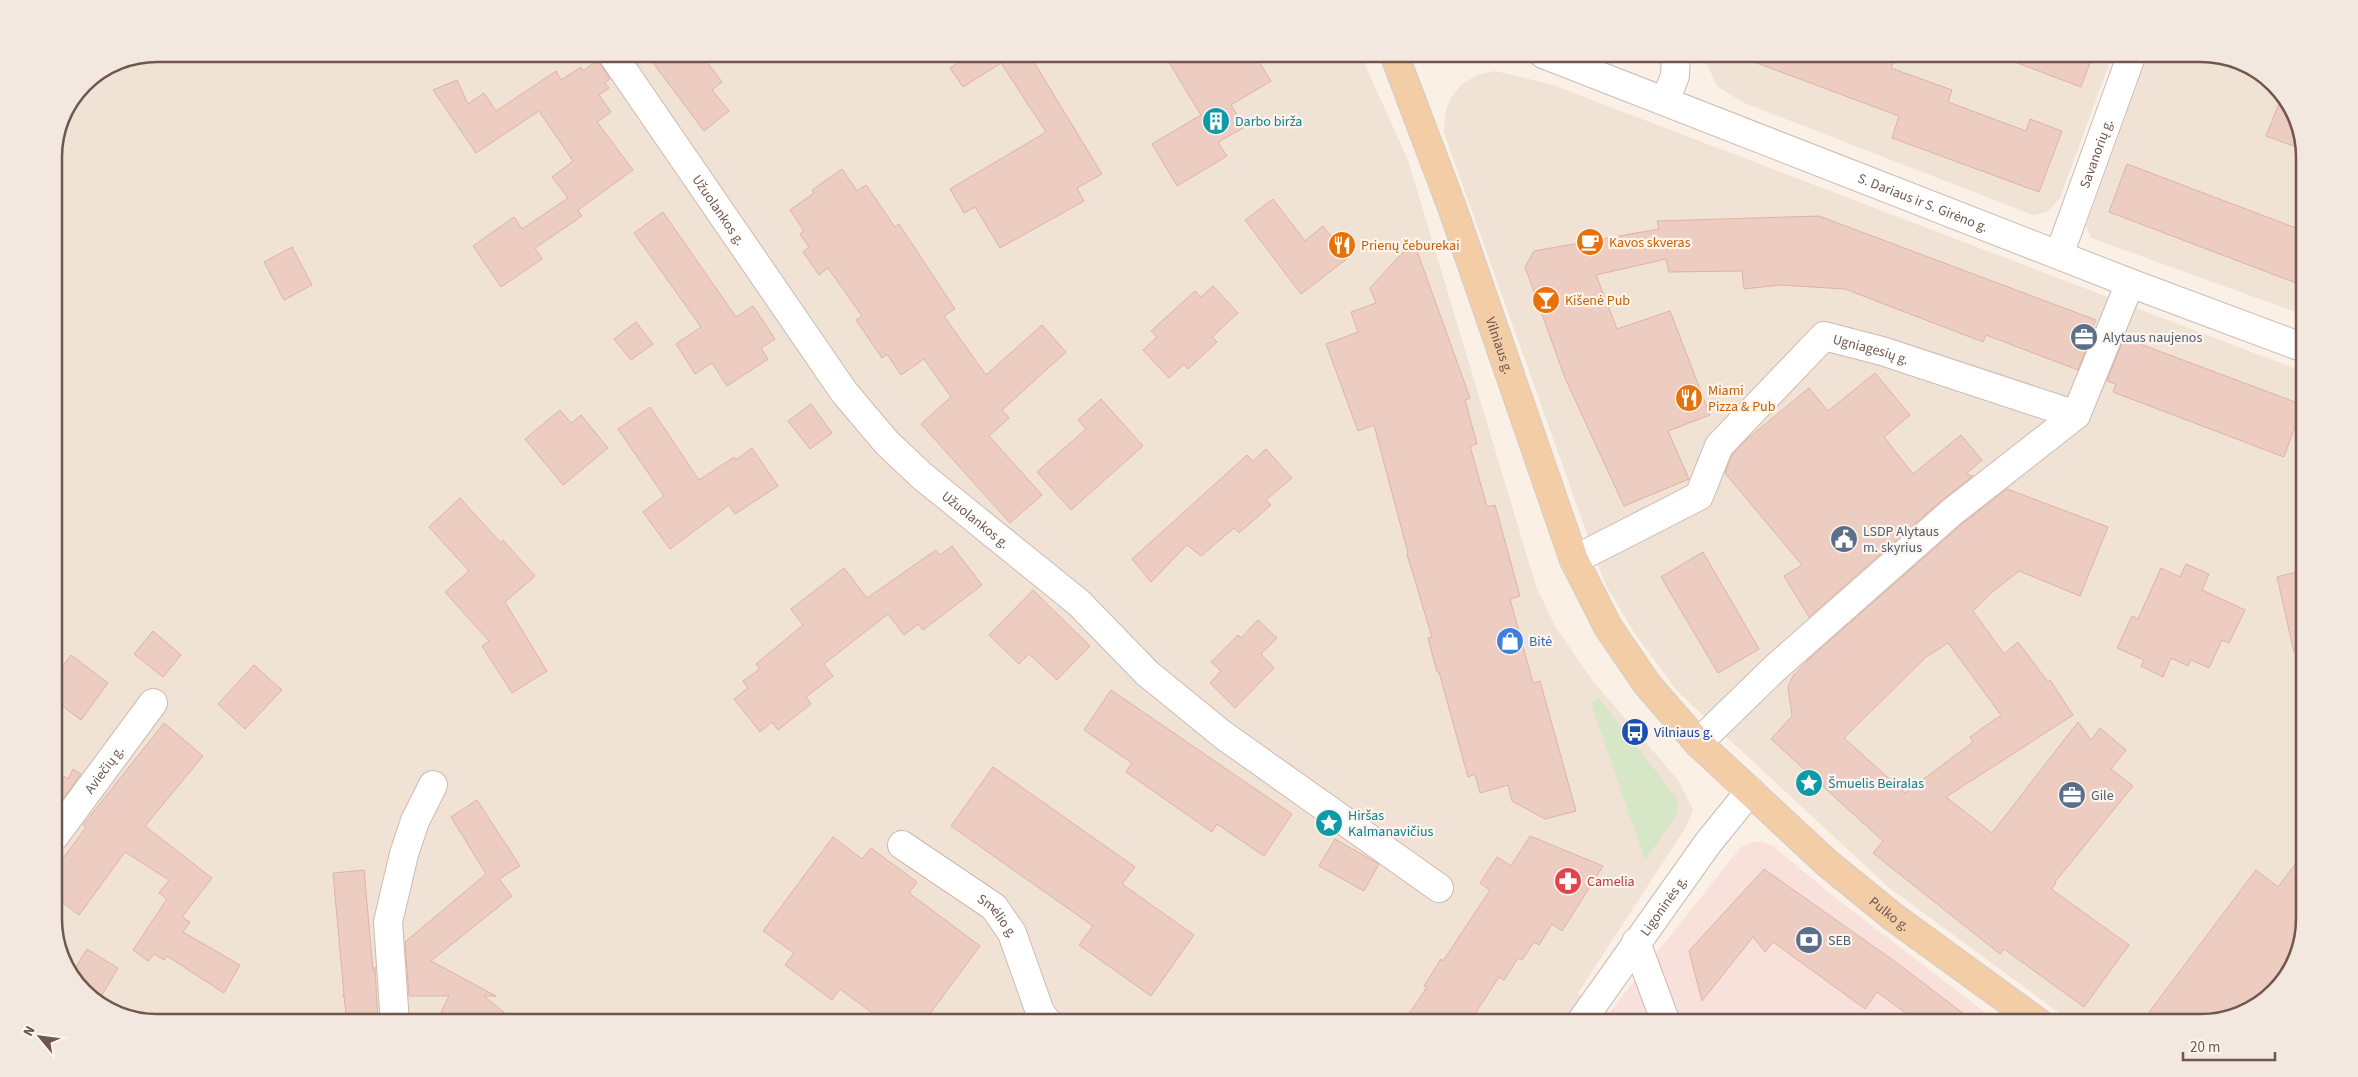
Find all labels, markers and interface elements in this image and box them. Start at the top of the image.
building icon: Darbo birža [1201,106,1231,136]
place label: Darbo birža [1235,112,1302,132]
street label: Savanorių g. [2075,116,2119,191]
street label: S. Dariaus ir S. Girėno g. [1855,169,1991,238]
street label: Užuolankos g. [687,171,750,250]
cafe icon: Kavos skveras [1575,227,1605,257]
restaurant icon: Prienų čeburekai [1327,230,1357,260]
place label: Kavos skveras [1609,233,1691,253]
place label: Prienų čeburekai [1361,236,1460,256]
bar icon: Kišenė Pub [1531,285,1561,315]
place label: Kišenė Pub [1565,291,1630,311]
street label: Vilniaus g. [1480,314,1518,377]
office icon: Alytaus naujenos [2069,322,2099,352]
place label: Alytaus naujenos [2103,328,2202,348]
street label: Ugniagesių g. [1830,330,1911,370]
place label: Miami Pizza & Pub [1708,381,1776,417]
restaurant icon: Miami Pizza & Pub [1674,383,1704,413]
street label: Užuolankos g. [937,487,1013,554]
place label: LSDP Alytaus m. skyrius [1863,522,1939,558]
public building icon: LSDP Alytaus m. skyrius [1829,524,1859,554]
shop icon: Bitė [1495,626,1525,656]
place label: Bitė [1529,632,1552,652]
bus stop icon: Vilniaus g. [1620,717,1650,747]
place label: Vilniaus g. [1654,723,1713,743]
street label: Aviečių g. [80,742,129,798]
place icon: Šmuelis Beiralas [1794,768,1824,798]
place label: Šmuelis Beiralas [1828,774,1924,794]
office icon: Gile [2057,780,2087,810]
place label: Gile [2091,786,2114,806]
place label: Hiršas Kalmanavičius [1348,806,1434,842]
place icon: Hiršas Kalmanavičius [1314,808,1344,838]
pharmacy icon: Camelia [1553,866,1583,896]
place label: Camelia [1587,872,1635,892]
street label: Ligoninės g. [1636,872,1693,940]
street label: Smėlio g. [973,889,1022,941]
street label: Pulko g. [1864,892,1914,937]
bank icon: SEB [1794,925,1824,955]
place label: SEB [1828,931,1851,951]
north arrow [15,1012,65,1062]
text: N [19,1022,41,1040]
scale bar [2183,1030,2276,1062]
text: 20 m [2190,1037,2220,1058]

